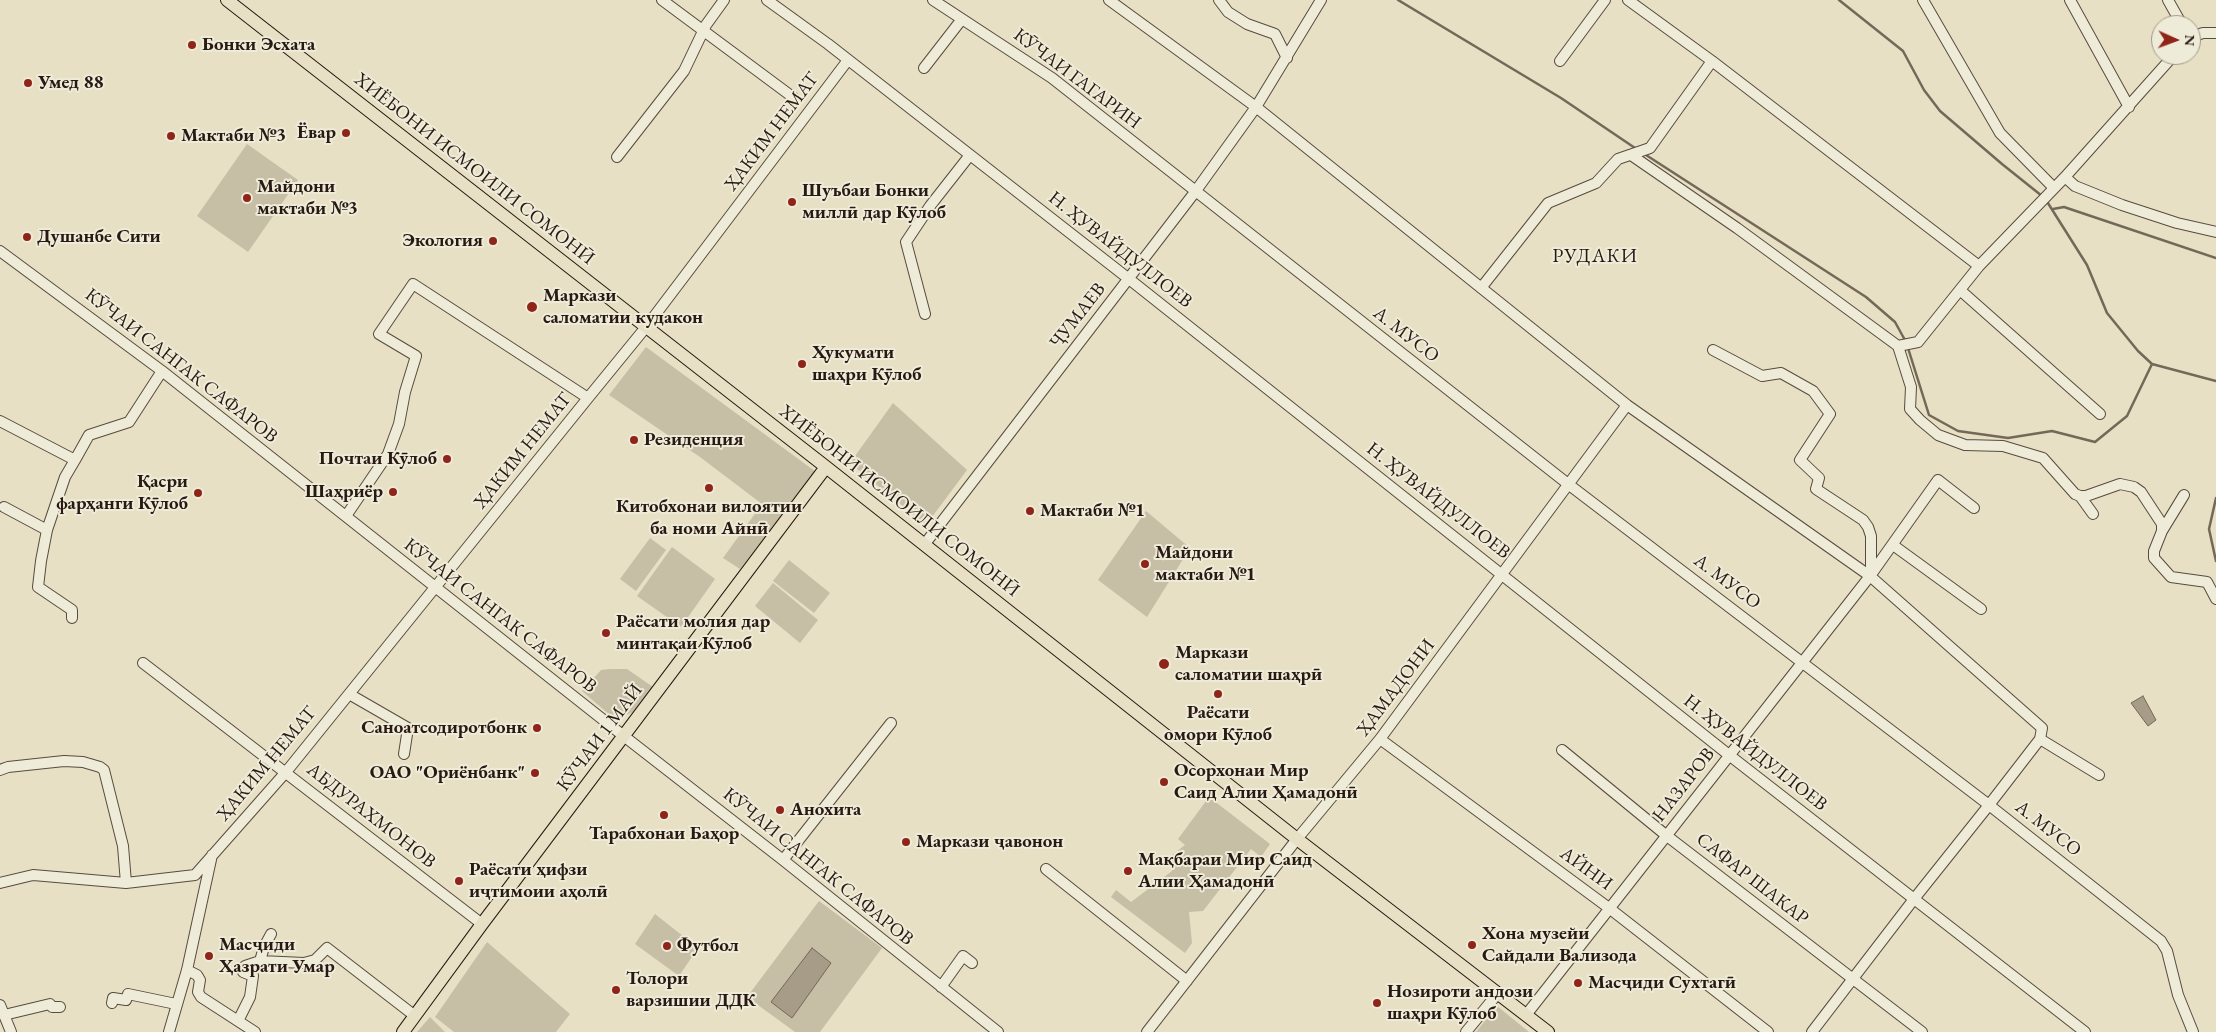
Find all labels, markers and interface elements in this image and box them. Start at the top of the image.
north arrow [2151,15,2201,65]
street label: КӮЧАИ ГАГАРИН [1009,24,1145,134]
place label: Бонки Эсхата [202,34,315,56]
text: N [2181,35,2199,46]
marker: Бонки Эсхата [186,39,198,51]
street label: ХИЁБОНИ ИСМОИЛИ СОМОНӢ [350,68,598,270]
street label: ҲАКИМ НЕМАТ [720,68,824,196]
place label: Умед 88 [38,72,104,94]
marker: Умед 88 [22,77,34,89]
place label: Ёвар [297,122,336,144]
place label: Мактаби №3 [181,125,286,147]
marker: Ёвар [340,127,352,139]
marker: Мактаби №3 [165,130,177,142]
place label: Майдони мактаби №3 [257,176,358,220]
place label: Шуъбаи Бонки миллӣ дар Кӯлоб [802,180,946,224]
street label: Н. ҲУВАЙДУЛЛОЕВ [1044,187,1196,313]
marker: Майдони мактаби №3 [241,192,253,204]
marker: Шуъбаи Бонки миллӣ дар Кӯлоб [786,196,798,208]
place label: Душанбе Сити [37,226,161,248]
place label: Экология [402,230,483,252]
marker: Душанбе Сити [21,231,33,243]
marker: Экология [487,235,499,247]
district label: РУДАКИ [1551,245,1639,269]
street label: ҶУМАЕВ [1045,279,1111,353]
street label: КӮЧАИ САНГАК САФАРОВ [80,284,282,448]
place label: Маркази саломатии кудакон [543,285,703,329]
marker: Маркази саломатии кудакон [525,300,539,314]
street label: А. МУСО [1368,302,1444,368]
place label: Ҳукумати шаҳри Кӯлоб [812,342,922,386]
marker: Ҳукумати шаҳри Кӯлоб [796,358,808,370]
street label: ҲАКИМ НЕМАТ [469,388,577,514]
street label: ХИЁБОНИ ИСМОИЛИ СОМОНӢ [775,400,1023,602]
place label: Резиденция [644,429,743,451]
marker: Резиденция [628,434,640,446]
street label: Н. ҲУВАЙДУЛЛОЕВ [1362,438,1514,564]
place label: Почтаи Кӯлоб [319,448,437,470]
marker: Почтаи Кӯлоб [441,453,453,465]
place label: Қасри фарҳанги Кӯлоб [56,471,188,515]
place label: Шаҳриёр [305,481,383,503]
marker: Китобхонаи вилоятии ба номи Айнӣ [703,482,715,494]
marker: Шаҳриёр [387,486,399,498]
marker: Қасри фарҳанги Кӯлоб [192,487,204,499]
place label: Китобхонаи вилоятии ба номи Айнӣ [616,496,802,540]
place label: Мактаби №1 [1040,500,1145,522]
marker: Мактаби №1 [1024,505,1036,517]
street label: КӮЧАИ САНГАК САФАРОВ [399,534,601,698]
place label: Майдони мактаби №1 [1155,542,1256,586]
street label: А. МУСО [1689,549,1765,615]
marker: Майдони мактаби №1 [1139,558,1151,570]
place label: Раёсати молия дар минтақаи Кӯлоб [616,611,770,655]
marker: Раёсати молия дар минтақаи Кӯлоб [600,627,612,639]
street label: ҲАМАДОНИ [1352,635,1440,741]
place label: Маркази саломатии шаҳрӣ [1175,642,1322,686]
marker: Маркази саломатии шаҳрӣ [1157,657,1171,671]
street label: КӮЧАИ 1 МАЙ [552,680,648,796]
marker: Раёсати омори Кӯлоб [1212,688,1224,700]
street label: Н. ҲУВАЙДУЛЛОЕВ [1679,690,1831,816]
street label: ҲАКИМ НЕМАТ [212,702,322,826]
place label: Раёсати омори Кӯлоб [1164,702,1272,746]
place label: Саноатсодиротбонк [361,717,527,739]
marker: Саноатсодиротбонк [531,722,543,734]
street label: НАЗАРОВ [1648,744,1720,826]
street label: АБДУРАХМОНОВ [302,759,440,873]
place label: Осорхонаи Мир Саид Алии Ҳамадонӣ [1174,760,1358,804]
place label: ОАО "Ориёнбанк" [370,762,525,784]
marker: ОАО "Ориёнбанк" [529,767,541,779]
marker: Осорхонаи Мир Саид Алии Ҳамадонӣ [1158,776,1170,788]
street label: КӮЧАИ САНГАК САФАРОВ [718,783,918,951]
street label: А. МУСО [2010,796,2086,862]
place label: Анохита [790,799,861,821]
marker: Анохита [774,804,786,816]
marker: Тарабхонаи Баҳор [658,809,670,821]
place label: Тарабхонаи Баҳор [589,823,739,845]
street label: САФАР ШАКАР [1691,828,1813,930]
place label: Маркази ҷавонон [916,831,1063,853]
marker: Маркази ҷавонон [900,836,912,848]
street label: АЙНИ [1555,842,1617,896]
place label: Мақбараи Мир Саид Алии Ҳамадонӣ [1138,849,1312,893]
place label: Раёсати ҳифзи иҷтимоии аҳолӣ [469,859,608,903]
marker: Мақбараи Мир Саид Алии Ҳамадонӣ [1122,865,1134,877]
marker: Раёсати ҳифзи иҷтимоии аҳолӣ [453,875,465,887]
place label: Хона музейи Сайдали Вализода [1482,923,1636,967]
place label: Масҷиди Ҳазрати Умар [219,934,335,978]
place label: Футбол [677,935,739,957]
marker: Хона музейи Сайдали Вализода [1466,939,1478,951]
marker: Футбол [661,940,673,952]
marker: Масҷиди Ҳазрати Умар [203,950,215,962]
place label: Толори варзишии ДДК [626,968,756,1012]
place label: Масҷиди Сухтагӣ [1588,972,1736,994]
marker: Масҷиди Сухтагӣ [1572,977,1584,989]
place label: Нозироти андози шаҳри Кӯлоб [1387,981,1533,1025]
marker: Толори варзишии ДДК [610,984,622,996]
marker: Нозироти андози шаҳри Кӯлоб [1371,997,1383,1009]

